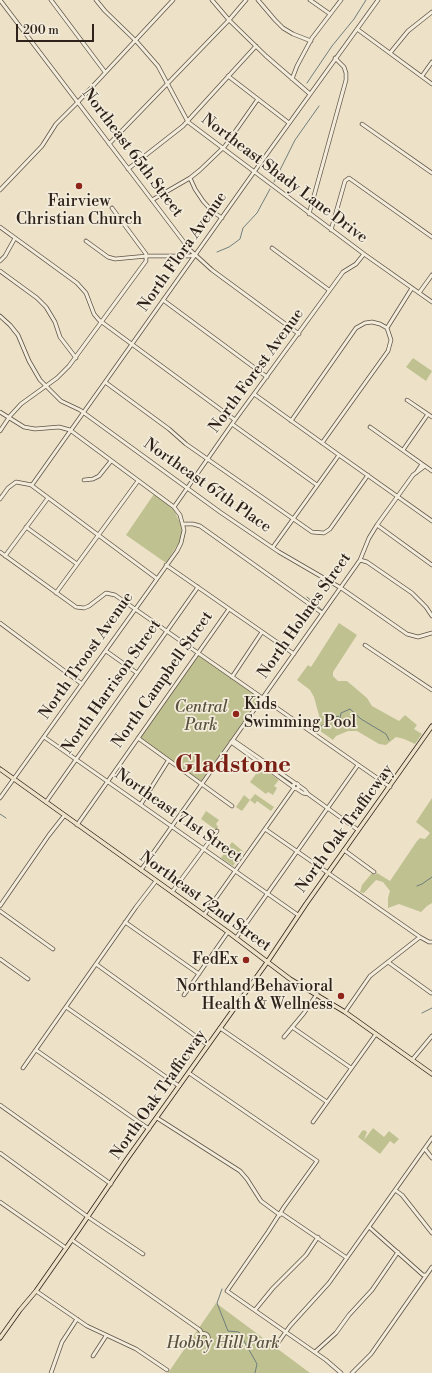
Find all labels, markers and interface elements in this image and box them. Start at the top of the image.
scale bar [18,16,96,42]
text: 200 m [23,23,59,38]
street label: Northeast 65th Street [77,85,187,221]
street label: Northeast Shady Lane Drive [197,110,371,248]
marker: Fairview Christian Church [74,181,84,191]
street label: North Flora Avenue [134,188,232,316]
place label: Fairview Christian Church [16,192,142,230]
street label: North Forest Avenue [205,305,309,437]
street label: Northeast 67th Place [140,435,274,537]
street label: North Holmes Street [254,549,356,683]
street label: North Troost Avenue [36,589,138,723]
street label: North Campbell Street [109,608,217,752]
street label: North Harrison Street [58,616,166,758]
place label: Kids Swimming Pool [244,695,356,733]
park label: Central Park [174,698,228,736]
marker: Kids Swimming Pool [231,709,241,719]
district label: Gladstone [175,752,291,780]
street label: North Oak Trafficway [292,761,398,897]
street label: Northeast 71st Street [111,765,245,867]
street label: Northeast 72nd Street [135,848,275,956]
place label: FedEx [192,950,238,970]
marker: FedEx [241,955,251,965]
place label: Northland Behavioral Health & Wellness [176,977,333,1015]
marker: Northland Behavioral Health & Wellness [336,991,346,1001]
street label: North Oak Trafficway [107,1026,211,1164]
park label: Hobby Hill Park [166,1334,280,1354]

